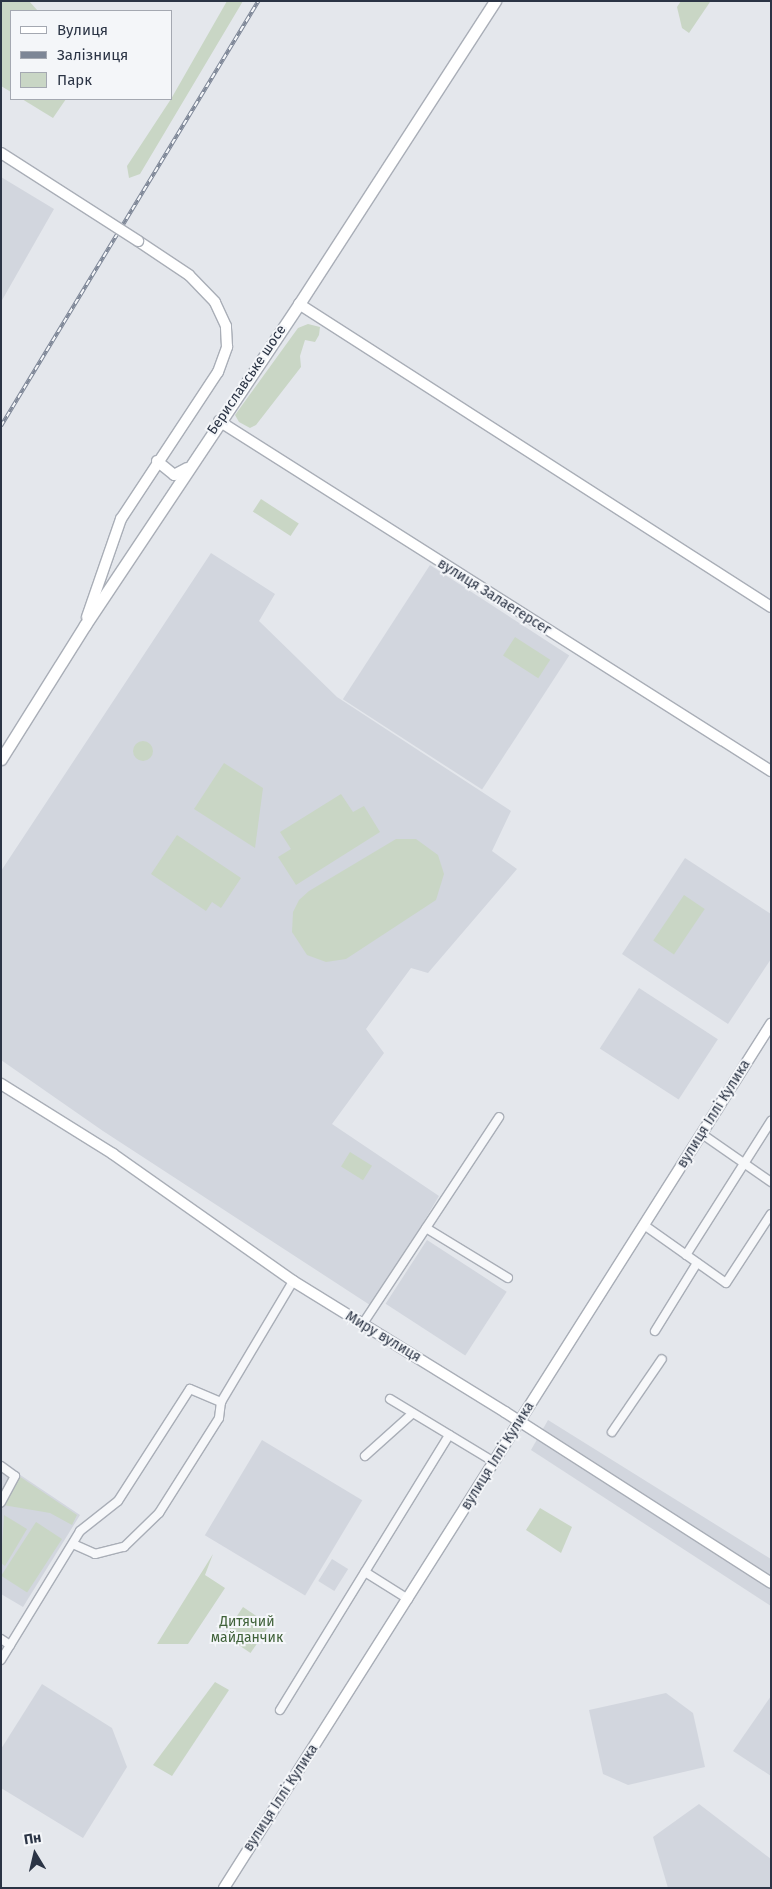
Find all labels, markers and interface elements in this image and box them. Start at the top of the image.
legend [10,10,172,100]
text: Вулиця [57,21,108,39]
text: Залізниця [57,46,128,64]
text: Парк [57,71,92,89]
street label: Бериславське шосе [204,322,290,438]
street label: вулиця Залаегерсег [434,555,554,639]
street label: вулиця Іллі Кулика [674,1057,754,1171]
street label: Миру вулиця [342,1308,424,1366]
street label: вулиця Іллі Кулика [458,1399,538,1513]
park label: Дитячий майданчик [211,1614,283,1646]
street label: вулиця Іллі Кулика [240,1741,322,1855]
north arrow [10,1829,60,1879]
text: Пн [23,1829,43,1848]

